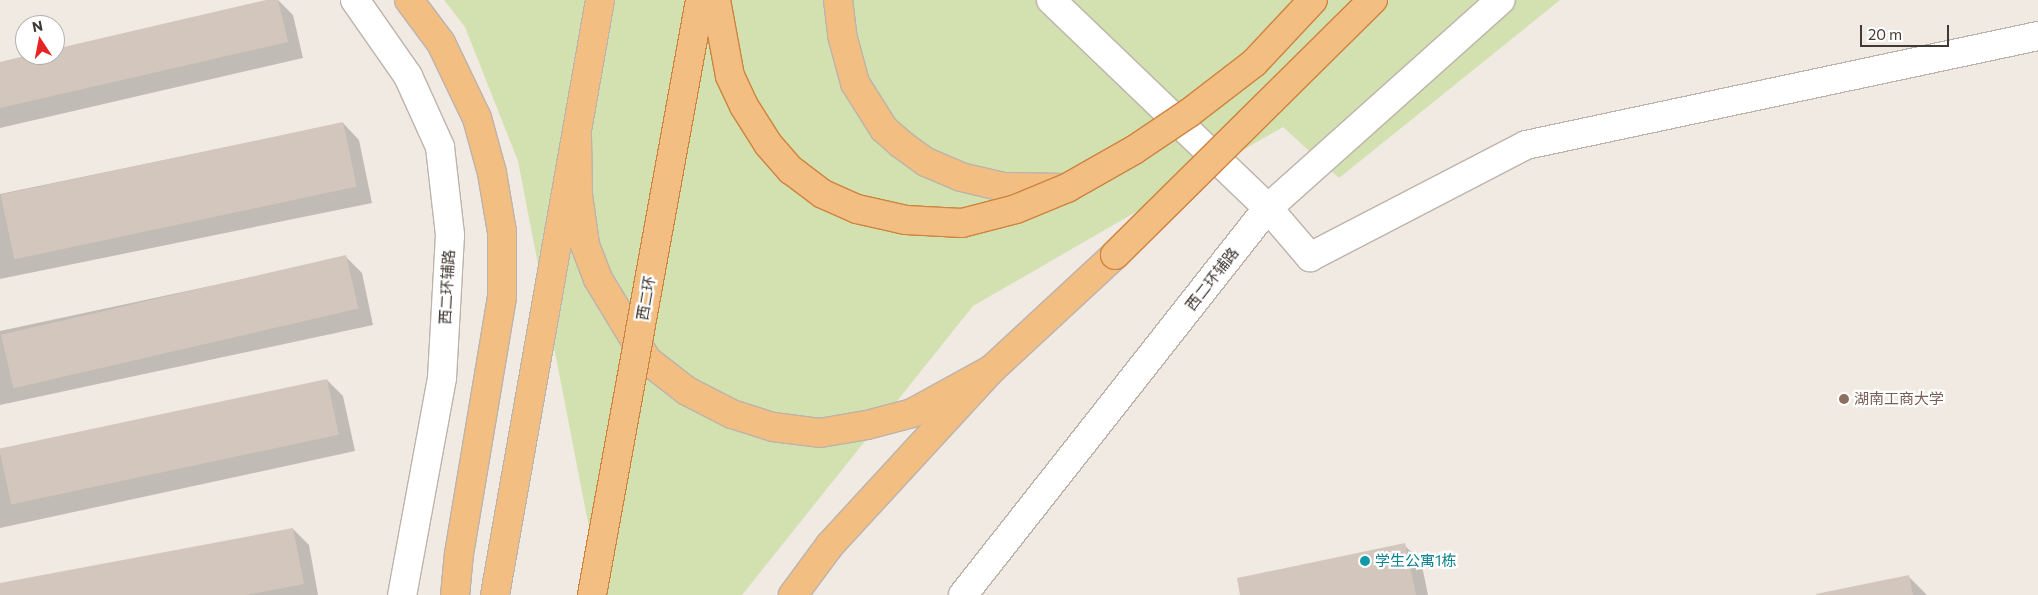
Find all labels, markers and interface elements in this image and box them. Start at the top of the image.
north arrow [15,15,65,65]
scale bar [1863,15,1952,47]
text: N [30,16,44,35]
text: 20 m [1868,25,1902,43]
street label: 西二环辅路 [1182,244,1242,314]
street label: 西二环辅路 [436,249,458,325]
street label: 西二环 [633,274,659,322]
place label: 湖南工商大学 [1854,390,1944,408]
marker: 湖南工商大学 [1838,393,1850,405]
place label: 学生公寓1栋 [1375,552,1456,570]
marker: 学生公寓1栋 [1359,555,1371,567]

